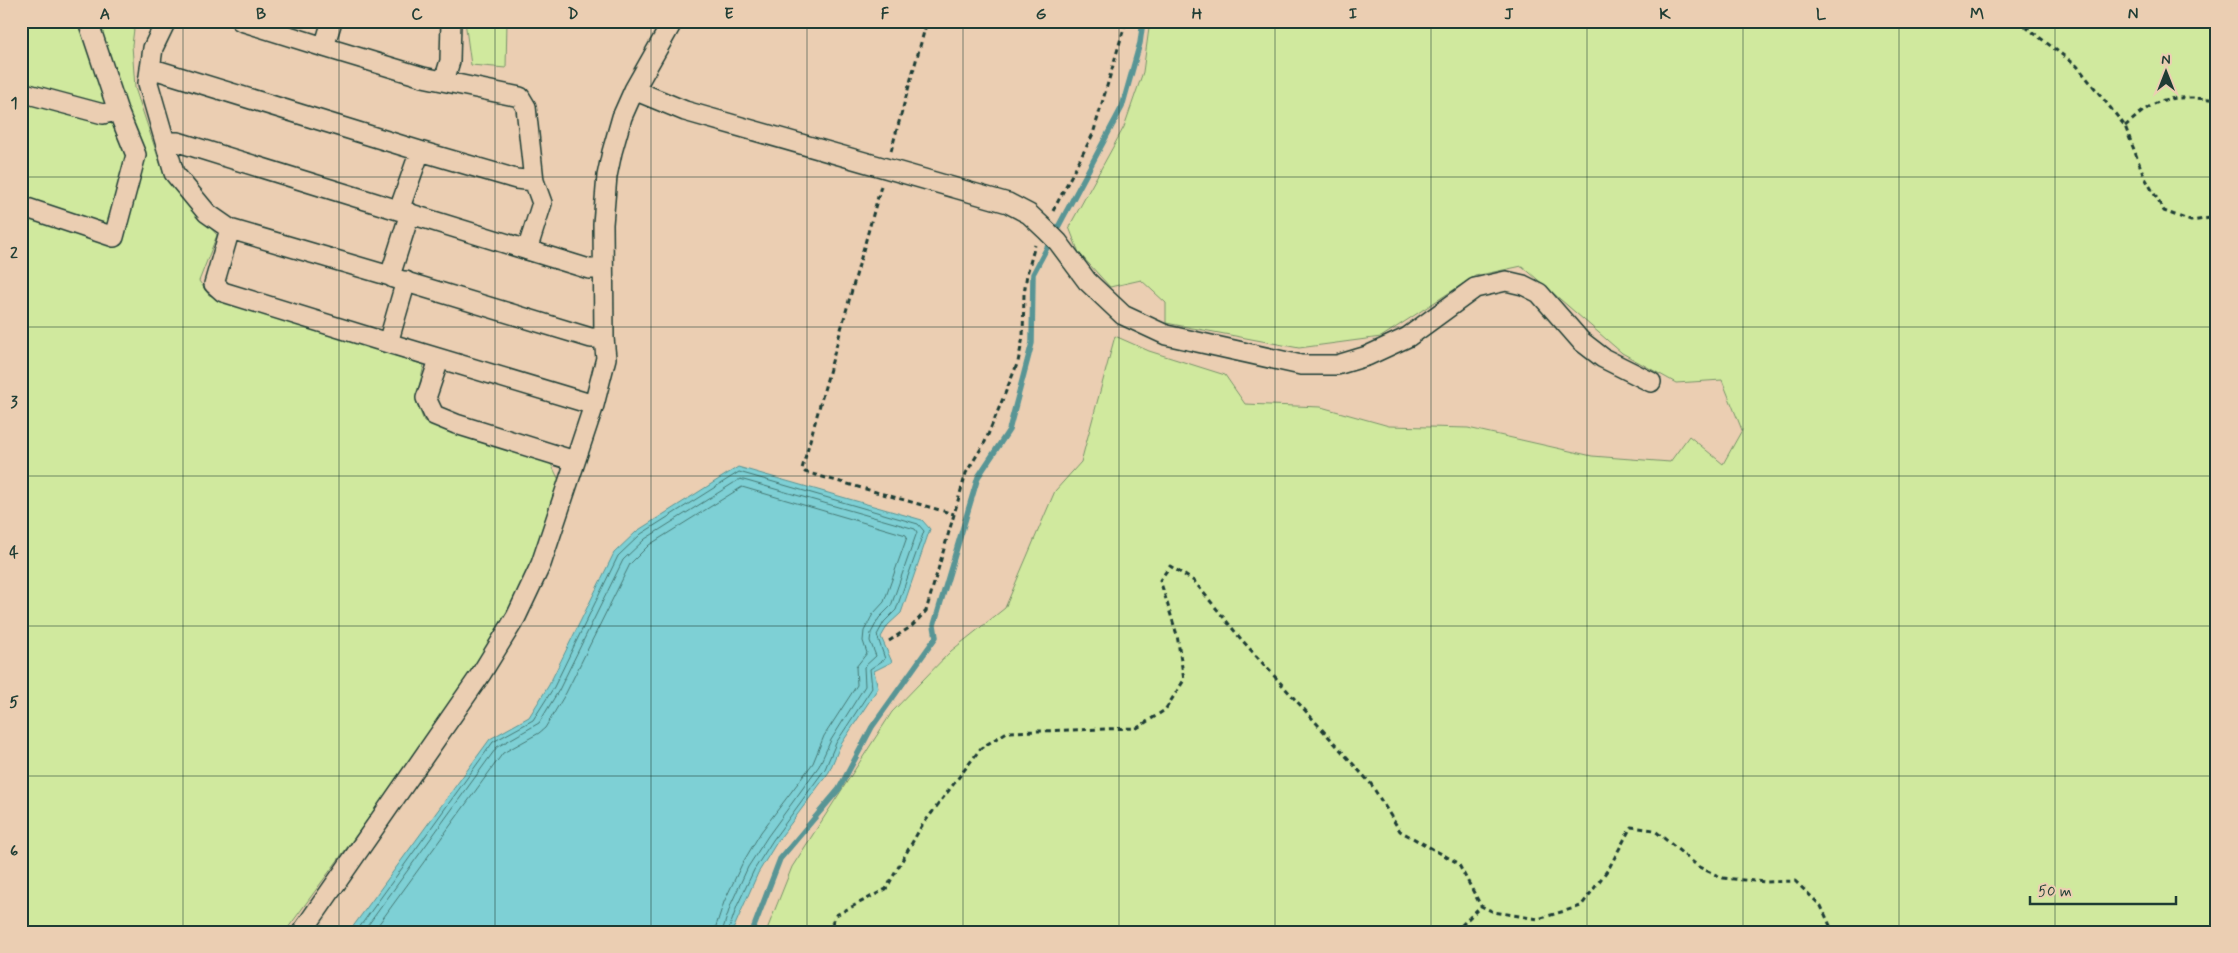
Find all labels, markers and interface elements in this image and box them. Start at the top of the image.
text: A [100,4,110,25]
text: B [256,4,266,25]
text: C [411,4,423,25]
text: D [567,4,579,25]
text: E [724,4,734,25]
text: F [881,4,890,25]
text: G [1036,4,1047,25]
text: H [1192,4,1203,25]
text: I [1349,4,1358,25]
text: J [1504,4,1514,25]
text: K [1659,4,1671,25]
text: L [1816,4,1827,25]
text: M [1970,4,1984,25]
text: N [2128,4,2138,25]
north arrow [2140,48,2190,98]
text: N [2161,51,2171,69]
text: 1 [10,93,18,114]
text: 2 [10,243,18,264]
text: 3 [10,392,18,413]
text: 4 [9,542,19,563]
text: 5 [9,692,19,713]
text: 6 [10,841,18,862]
scale bar [2030,873,2177,905]
text: 50 m [2038,882,2072,902]

